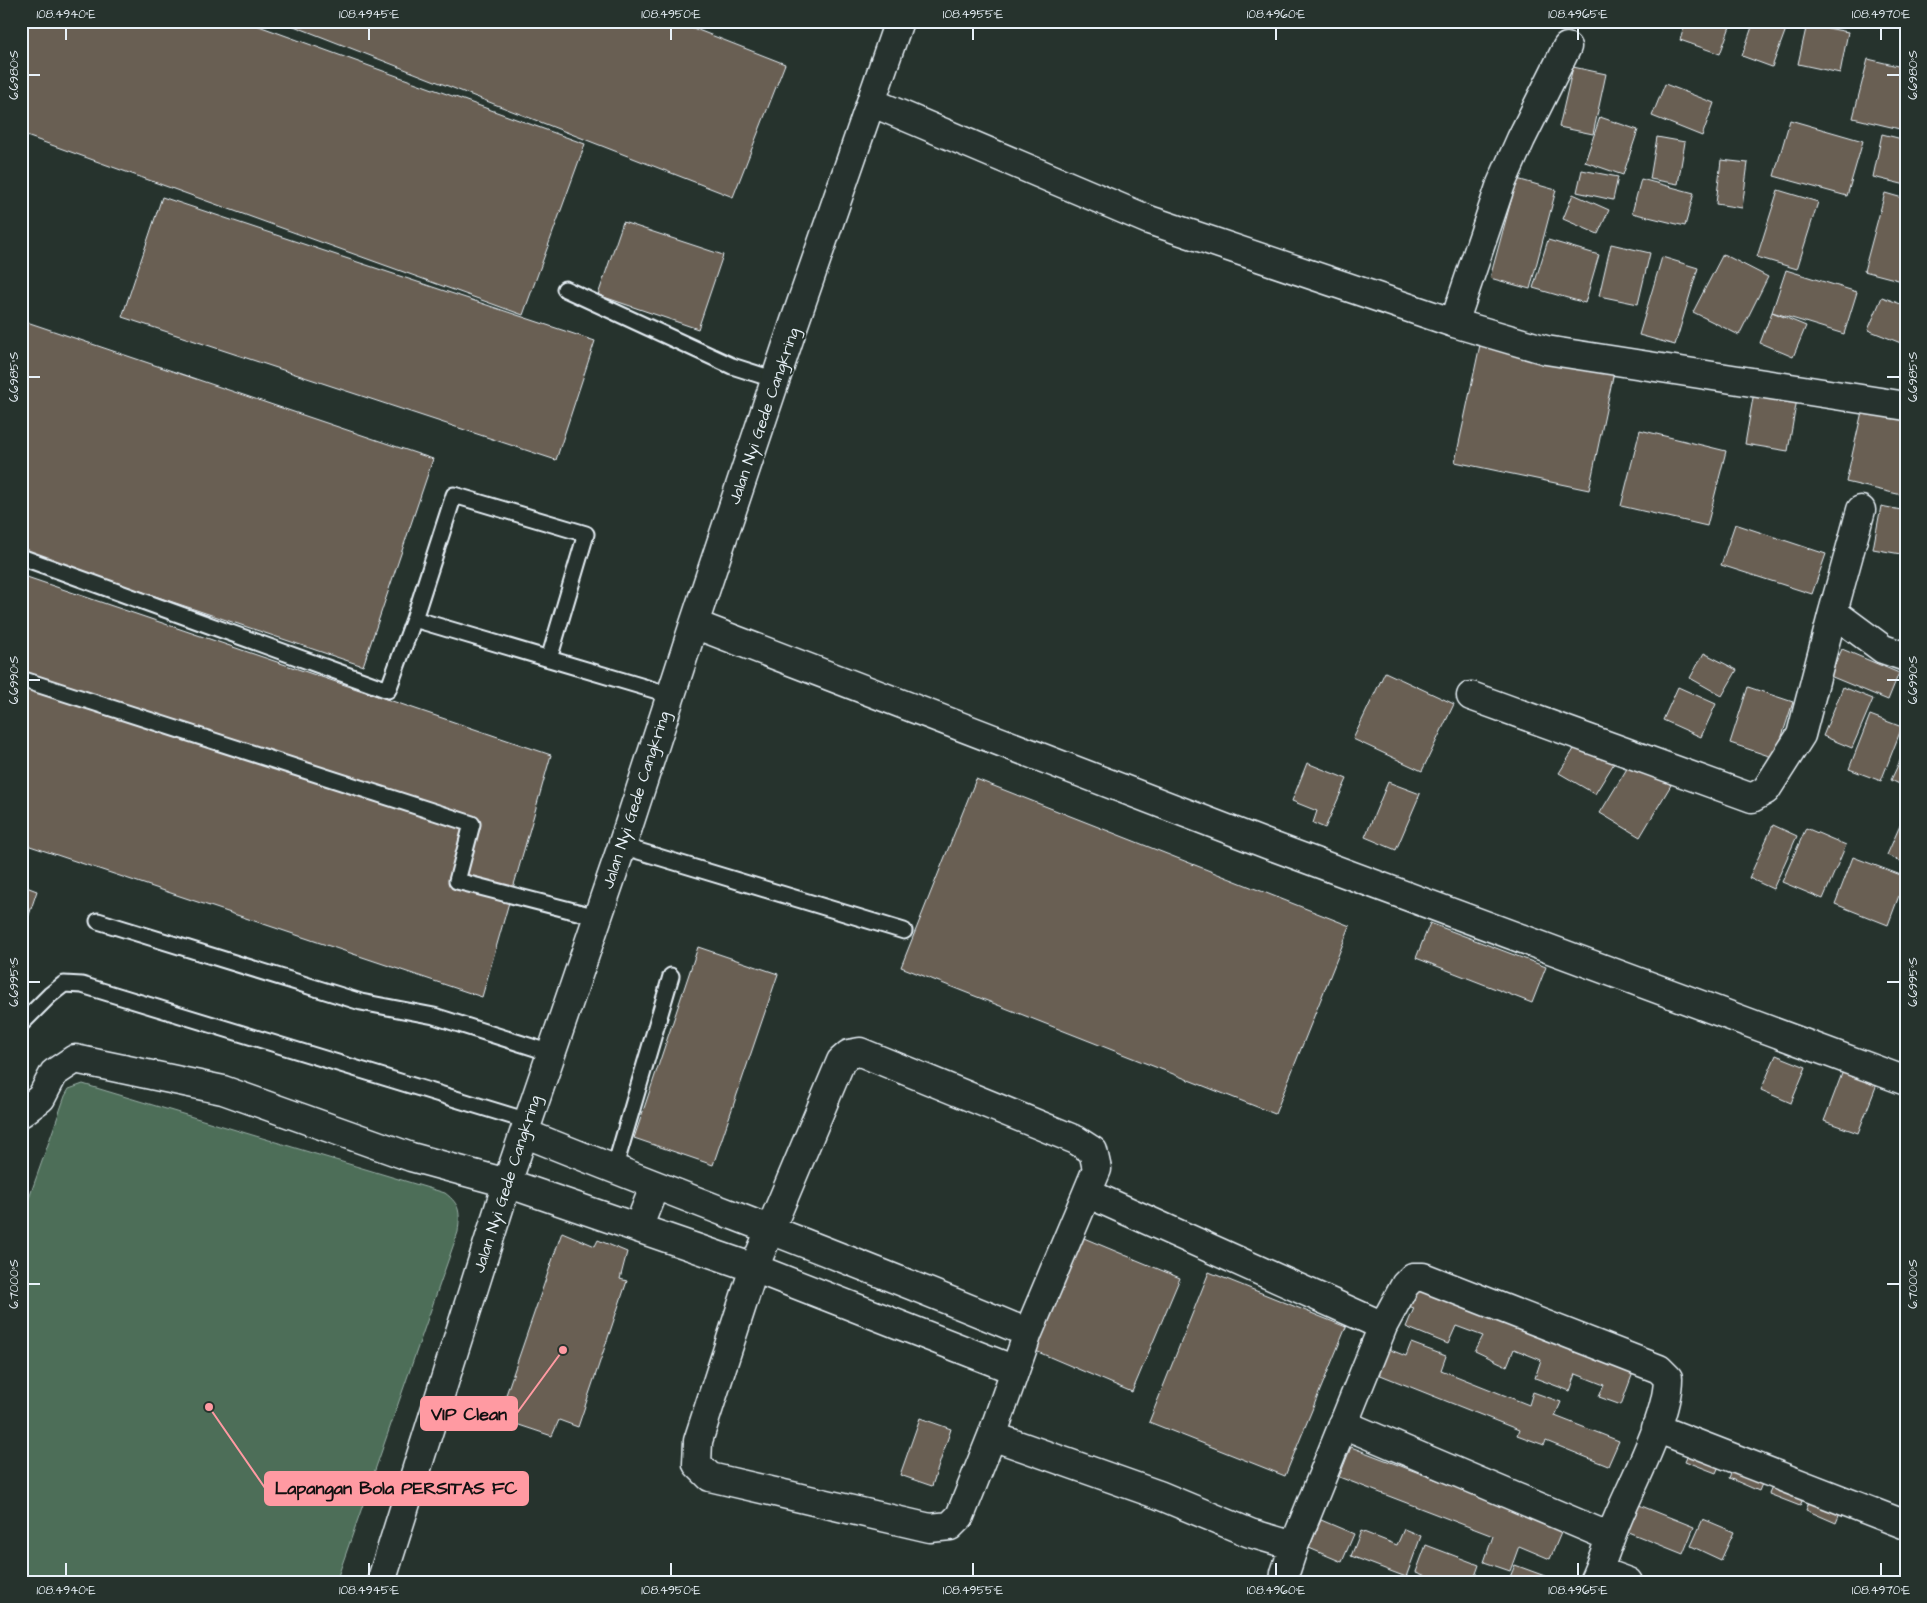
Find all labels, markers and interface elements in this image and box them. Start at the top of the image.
text: 108.4940°E [36,6,96,23]
text: 108.4945°E [339,6,399,23]
text: 108.4950°E [641,6,701,23]
text: 108.4955°E [943,6,1003,23]
text: 108.4960°E [1247,6,1305,23]
text: 108.4965°E [1548,6,1608,23]
text: 108.4970°E [1852,6,1910,23]
text: 6.6980°S [6,50,23,100]
text: 6.6980°S [1905,50,1922,100]
street label: Jalan Nyi Gede Cangkring [723,325,806,508]
text: 6.6985°S [6,352,23,402]
text: 6.6985°S [1905,352,1922,402]
text: 6.6990°S [6,656,23,704]
text: 6.6990°S [1905,656,1922,704]
street label: Jalan Nyi Gede Cangkring [597,708,676,892]
text: 6.6995°S [6,957,23,1007]
text: 6.6995°S [1905,957,1922,1007]
street label: Jalan Nyi Gede Cangkring [468,1092,547,1276]
text: 6.7000°S [6,1259,23,1309]
text: 6.7000°S [1905,1259,1922,1309]
callout: VIP Clean [421,1397,517,1430]
text: VIP Clean [430,1402,507,1427]
callout: Lapangan Bola PERSITAS FC [265,1472,528,1505]
text: Lapangan Bola PERSITAS FC [275,1476,518,1502]
text: 108.4940°E [36,1582,96,1599]
text: 108.4945°E [339,1582,399,1599]
text: 108.4950°E [641,1582,701,1599]
text: 108.4955°E [943,1582,1003,1599]
text: 108.4960°E [1247,1582,1305,1599]
text: 108.4965°E [1548,1582,1608,1599]
text: 108.4970°E [1852,1582,1910,1599]

